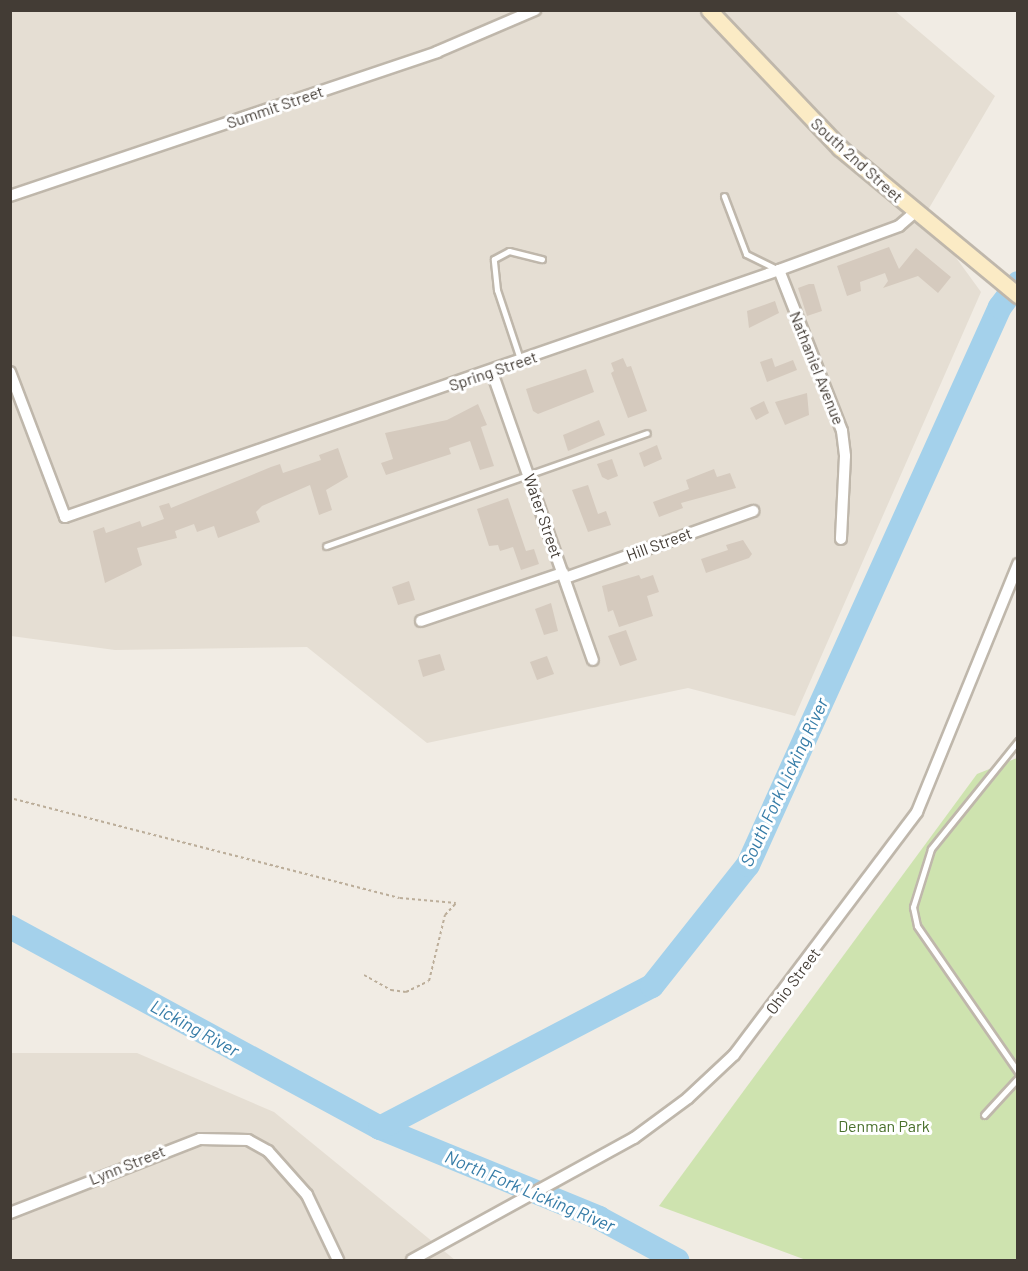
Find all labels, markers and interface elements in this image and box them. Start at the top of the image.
street label: Summit Street [224,81,326,133]
street label: South 2nd Street [807,114,907,206]
street label: Nathaniel Avenue [786,309,848,427]
street label: Spring Street [446,347,540,395]
street label: Water Street [520,471,566,561]
street label: Hill Street [623,523,695,565]
water label: South Fork Licking River [735,694,833,870]
street label: Ohio Street [762,944,824,1018]
water label: Licking River [147,995,243,1061]
park label: Denman Park [838,1116,930,1136]
street label: Lynn Street [86,1141,168,1189]
water label: North Fork Licking River [442,1145,618,1237]

